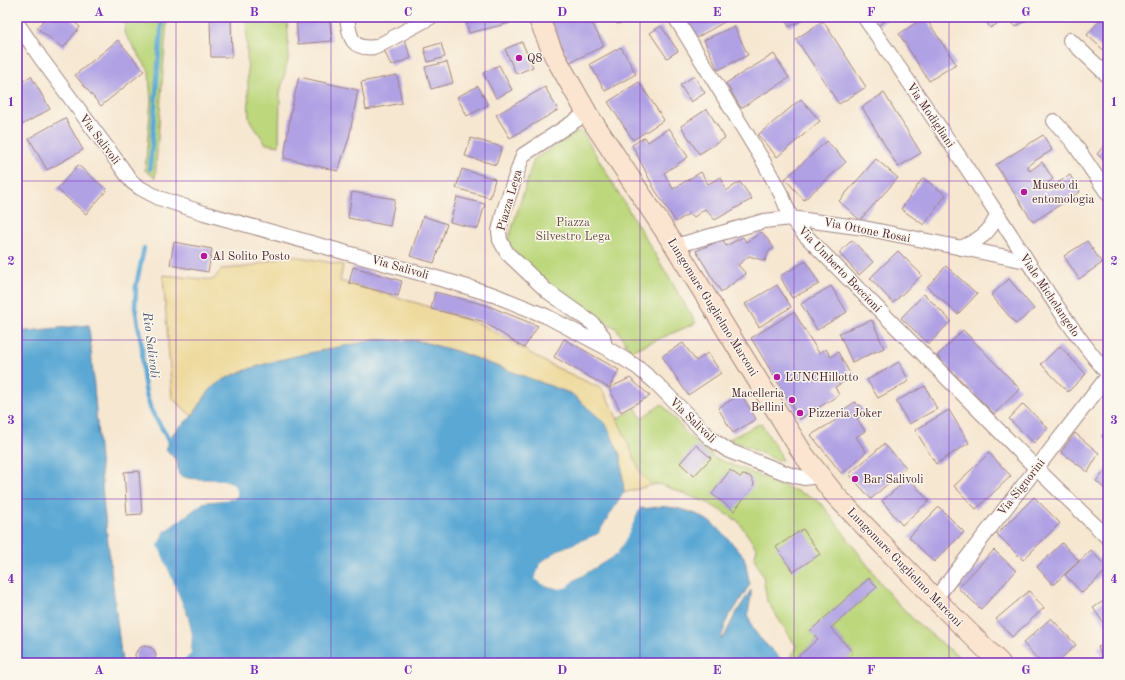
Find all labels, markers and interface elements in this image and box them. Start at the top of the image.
text: A [94,6,104,19]
text: B [249,6,259,19]
text: C [404,6,412,19]
text: D [557,6,567,19]
text: E [713,6,722,19]
text: F [867,6,876,19]
text: G [1021,6,1031,19]
marker: Q8 [514,53,524,63]
place label: Q8 [527,53,542,65]
street label: Via Modigliani [904,81,956,150]
text: 1 [7,96,15,109]
text: 1 [1110,96,1118,109]
street label: Via Salivoli [77,112,122,167]
street label: Piazza Lega [495,168,524,232]
place label: Museo di entomologia [1032,180,1095,206]
marker: Museo di entomologia [1019,187,1029,197]
park label: Piazza Silvestro Lega [536,217,610,243]
street label: Via Ottone Rosai [822,217,911,245]
street label: Via Umberto Boccioni [795,225,883,315]
street label: Lungomare Guglielmo Marconi [665,236,760,379]
marker: Al Solito Posto [199,251,209,261]
place label: Al Solito Posto [212,251,290,263]
street label: Viale Michelangelo [1017,252,1081,339]
street label: Via Salivoli [370,254,430,282]
text: 2 [7,255,15,268]
text: 2 [1110,255,1118,268]
water label: Rio Salivoli [140,310,161,380]
marker: LUNCHillotto [772,372,782,382]
place label: LUNCHillotto [785,372,858,384]
place label: Macelleria Bellini [731,388,784,414]
marker: Macelleria Bellini [787,395,797,405]
street label: Via Salivoli [667,396,718,446]
marker: Pizzeria Joker [795,408,805,418]
place label: Pizzeria Joker [808,408,882,420]
text: 3 [7,414,15,427]
text: 3 [1110,414,1118,427]
street label: Via Signorini [996,457,1048,518]
marker: Bar Salivoli [850,474,860,484]
place label: Bar Salivoli [863,474,924,486]
street label: Lungomare Guglielmo Marconi [844,506,964,629]
text: 4 [7,573,15,586]
text: 4 [1110,573,1118,586]
text: A [94,664,104,677]
text: B [249,664,259,677]
text: C [404,664,412,677]
text: D [557,664,567,677]
text: E [713,664,722,677]
text: F [867,664,876,677]
text: G [1021,664,1031,677]

